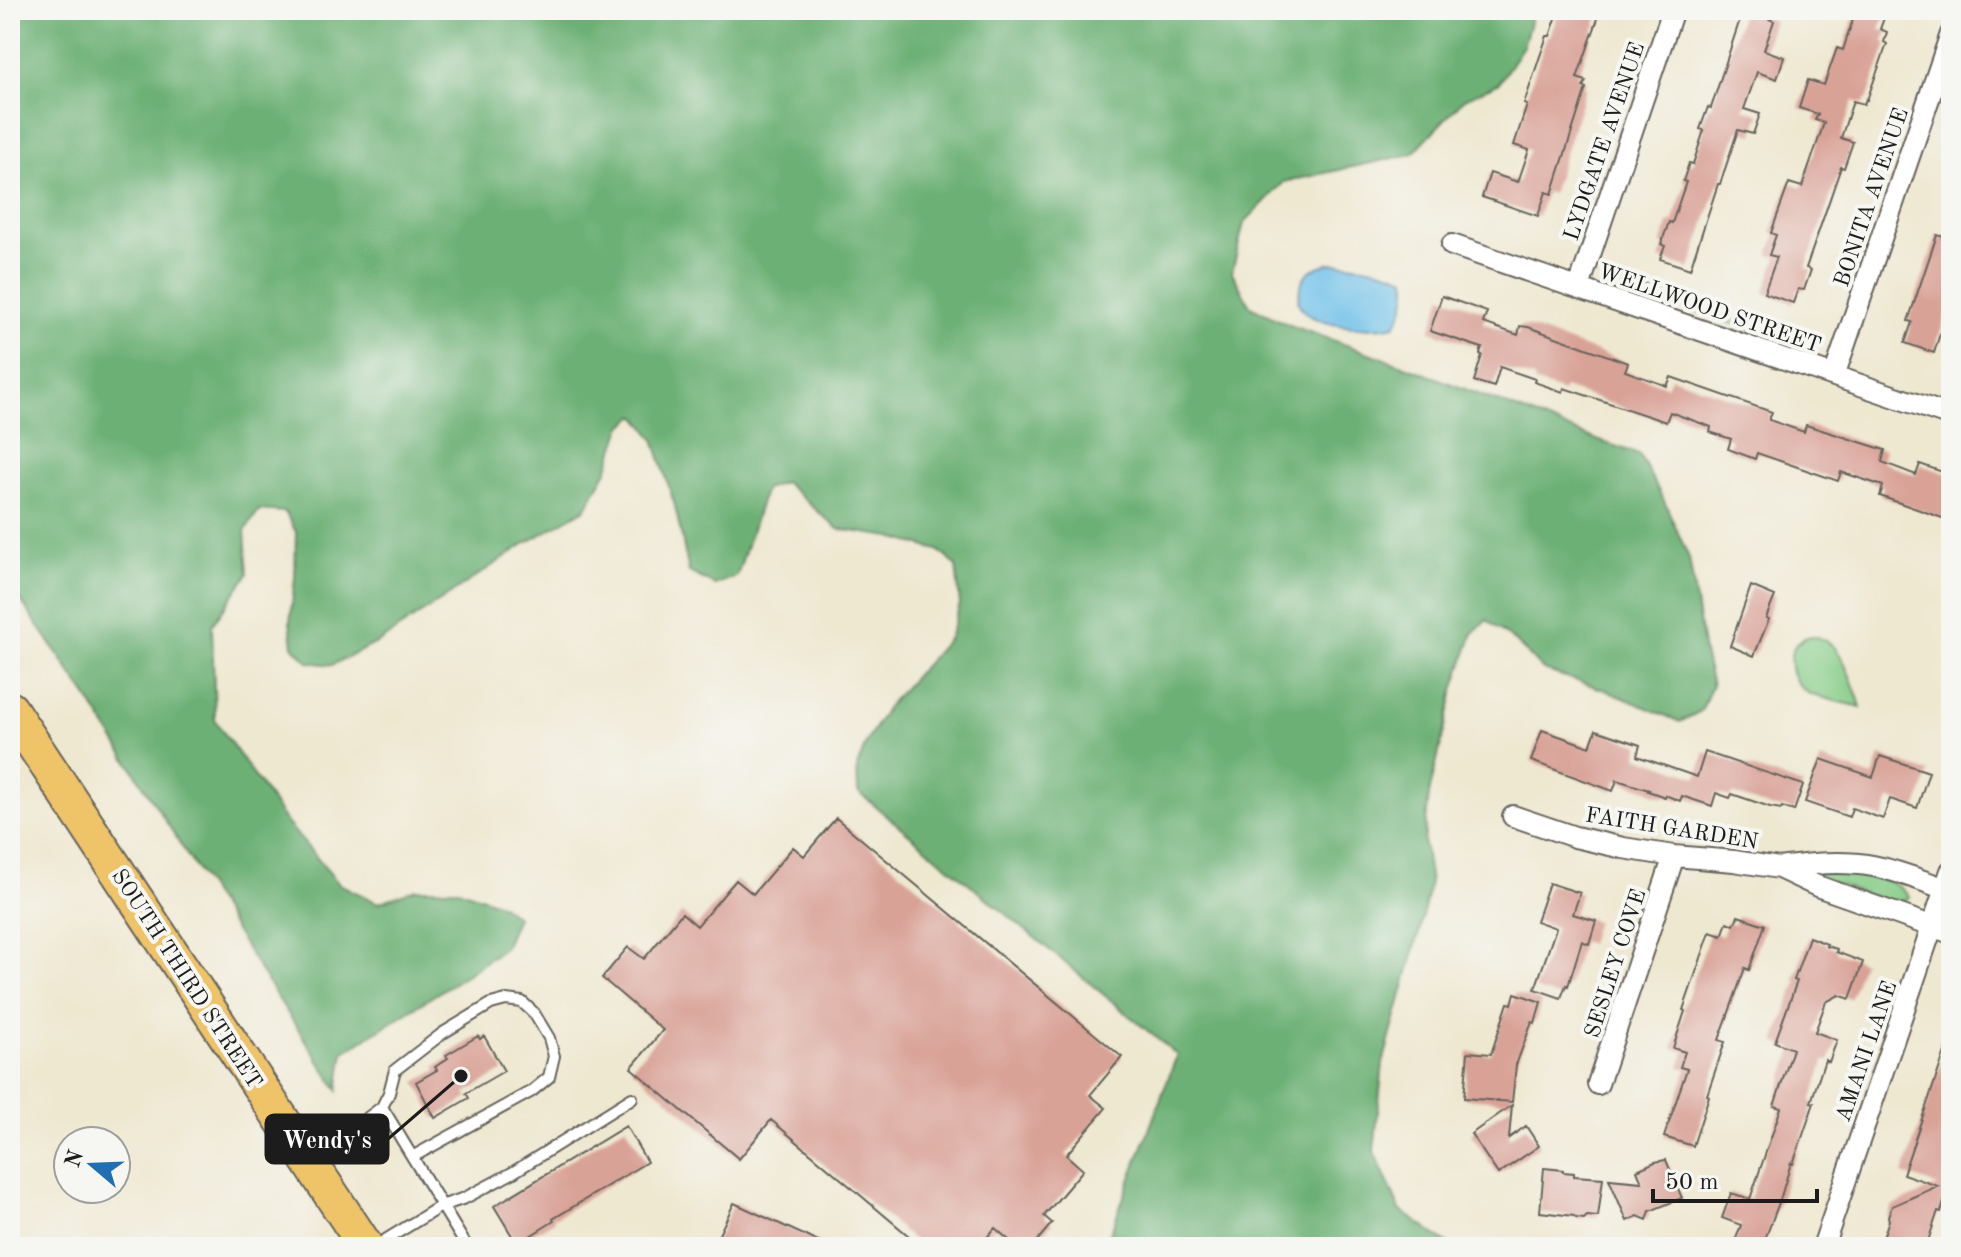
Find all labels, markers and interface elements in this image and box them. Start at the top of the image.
street label: LYDGATE AVENUE [1561,40,1649,244]
street label: BONITA AVENUE [1831,105,1913,290]
street label: WELLWOOD STREET [1595,260,1824,357]
street label: FAITH GARDEN [1584,804,1760,854]
street label: SOUTH THIRD STREET [107,865,265,1093]
street label: SESLEY COVE [1581,886,1650,1041]
street label: AMANI LANE [1832,978,1901,1125]
callout: Wendy's [266,1115,388,1163]
north arrow [52,1125,132,1205]
text: Wendy's [282,1130,372,1154]
text: N [62,1147,88,1171]
scale bar [1653,1153,1817,1203]
text: 50 m [1665,1171,1719,1195]

